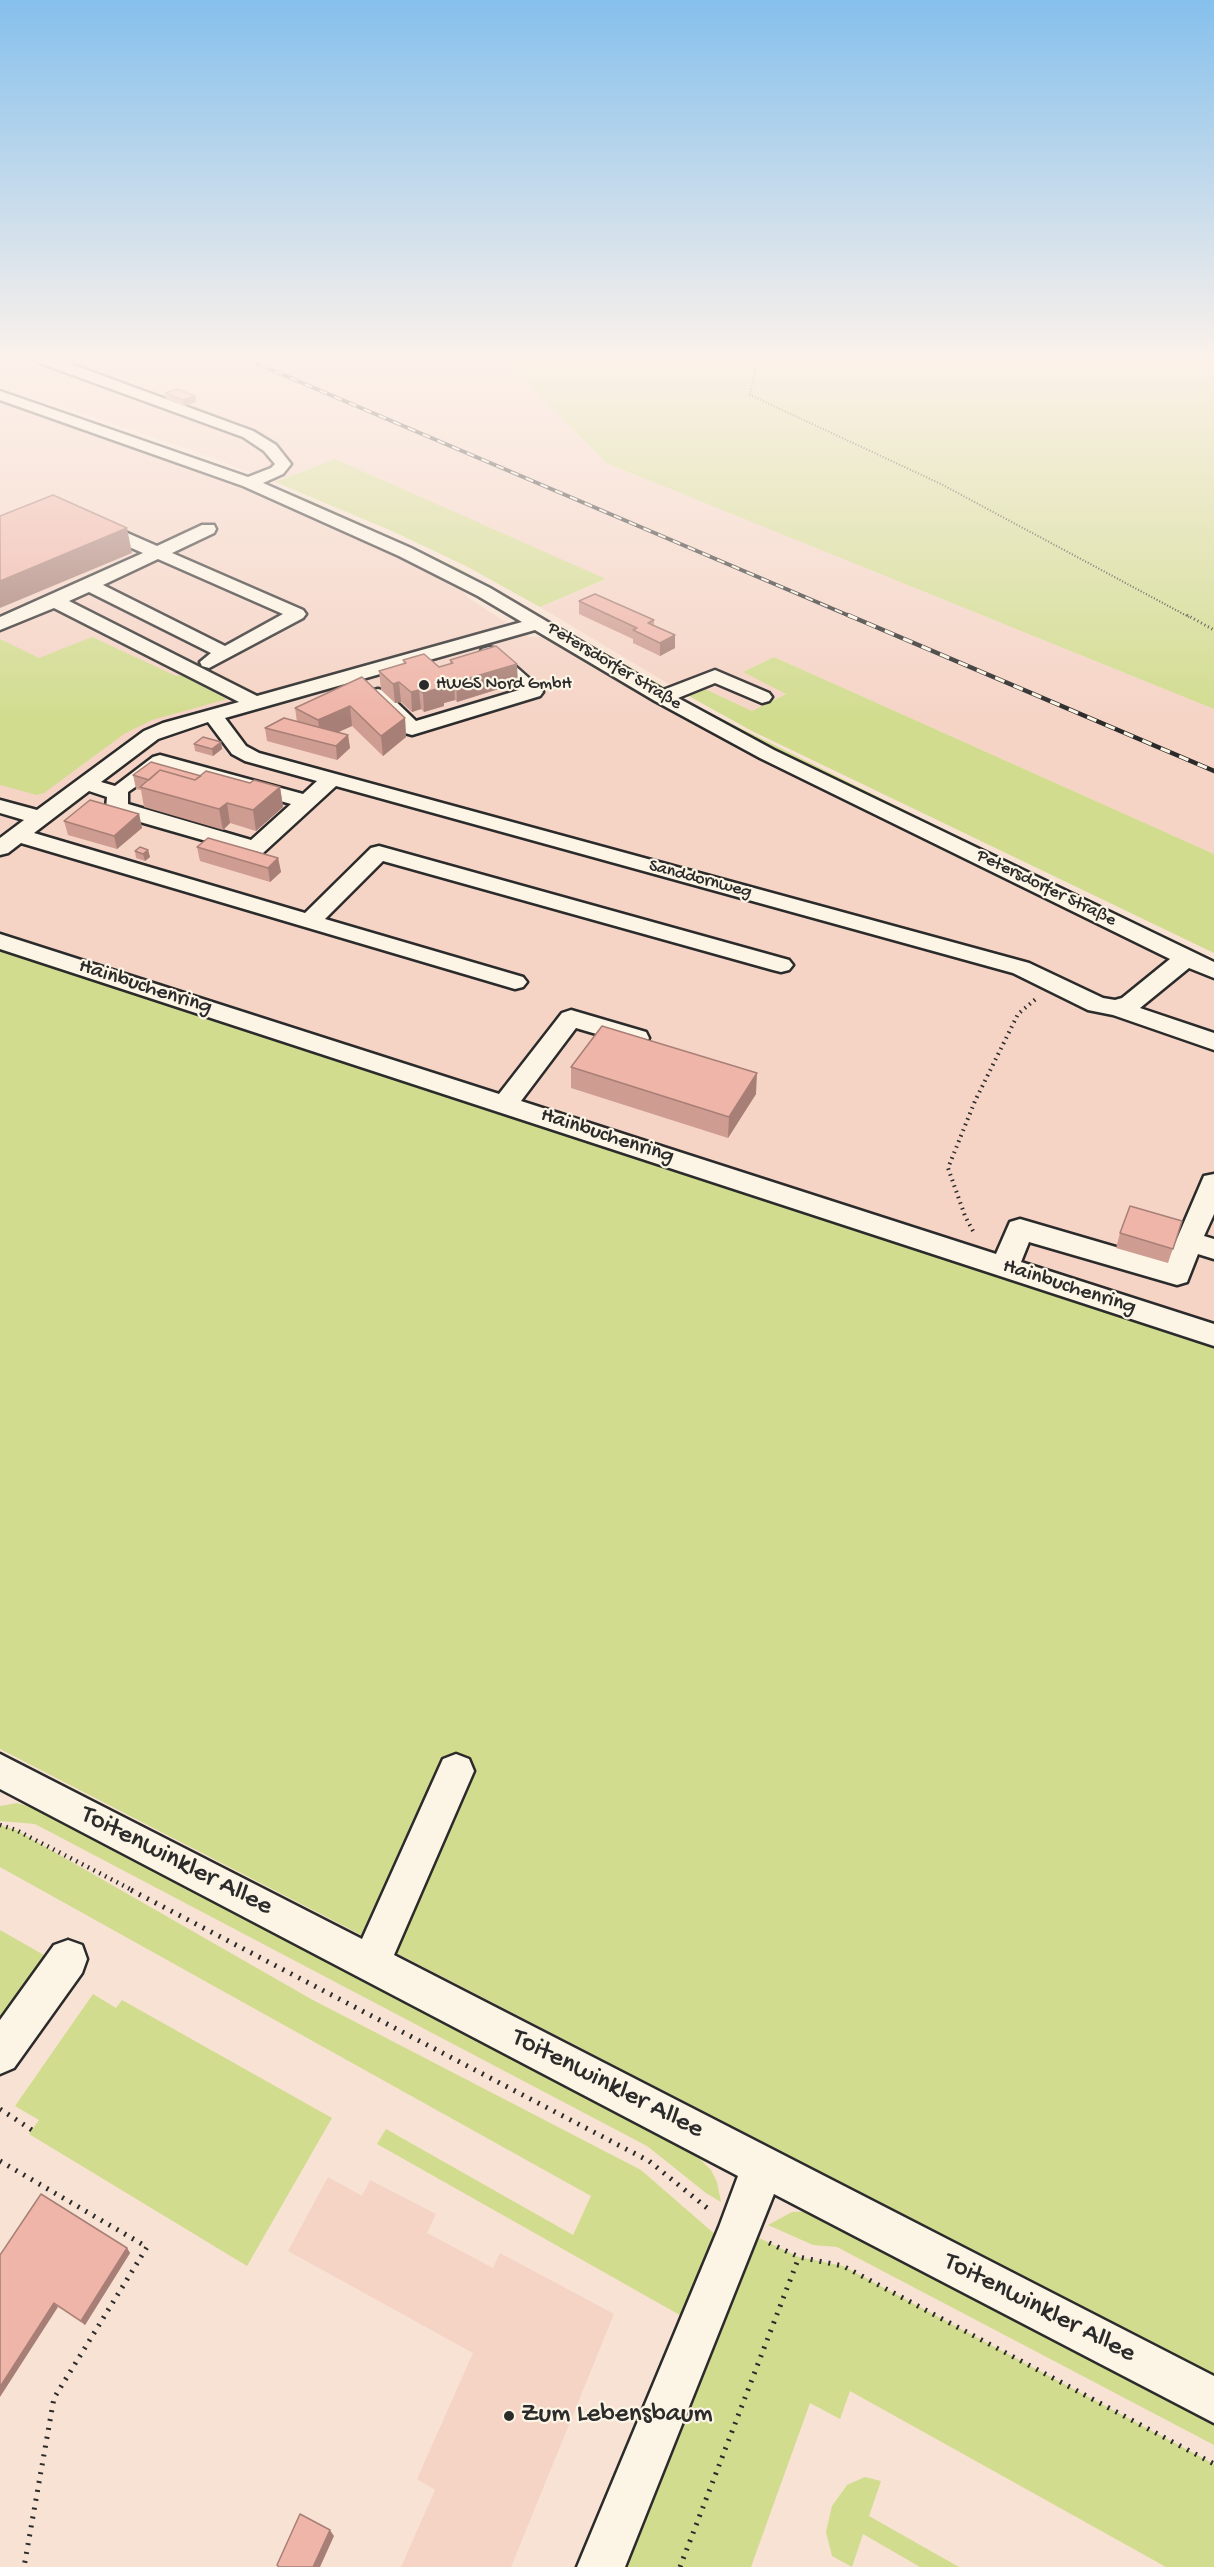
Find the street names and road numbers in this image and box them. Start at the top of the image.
street label: Petersdorfer Straße [543,618,685,716]
street label: Petersdorfer Straße [973,846,1119,932]
street label: Sanddornweg [646,856,754,904]
street label: Hainbuchenring [75,954,215,1022]
street label: Hainbuchenring [537,1103,677,1171]
street label: Hainbuchenring [999,1254,1139,1322]
street label: Toitenwinkler Allee [75,1800,277,1924]
street label: Toitenwinkler Allee [506,2023,708,2147]
street label: Toitenwinkler Allee [938,2247,1140,2371]

